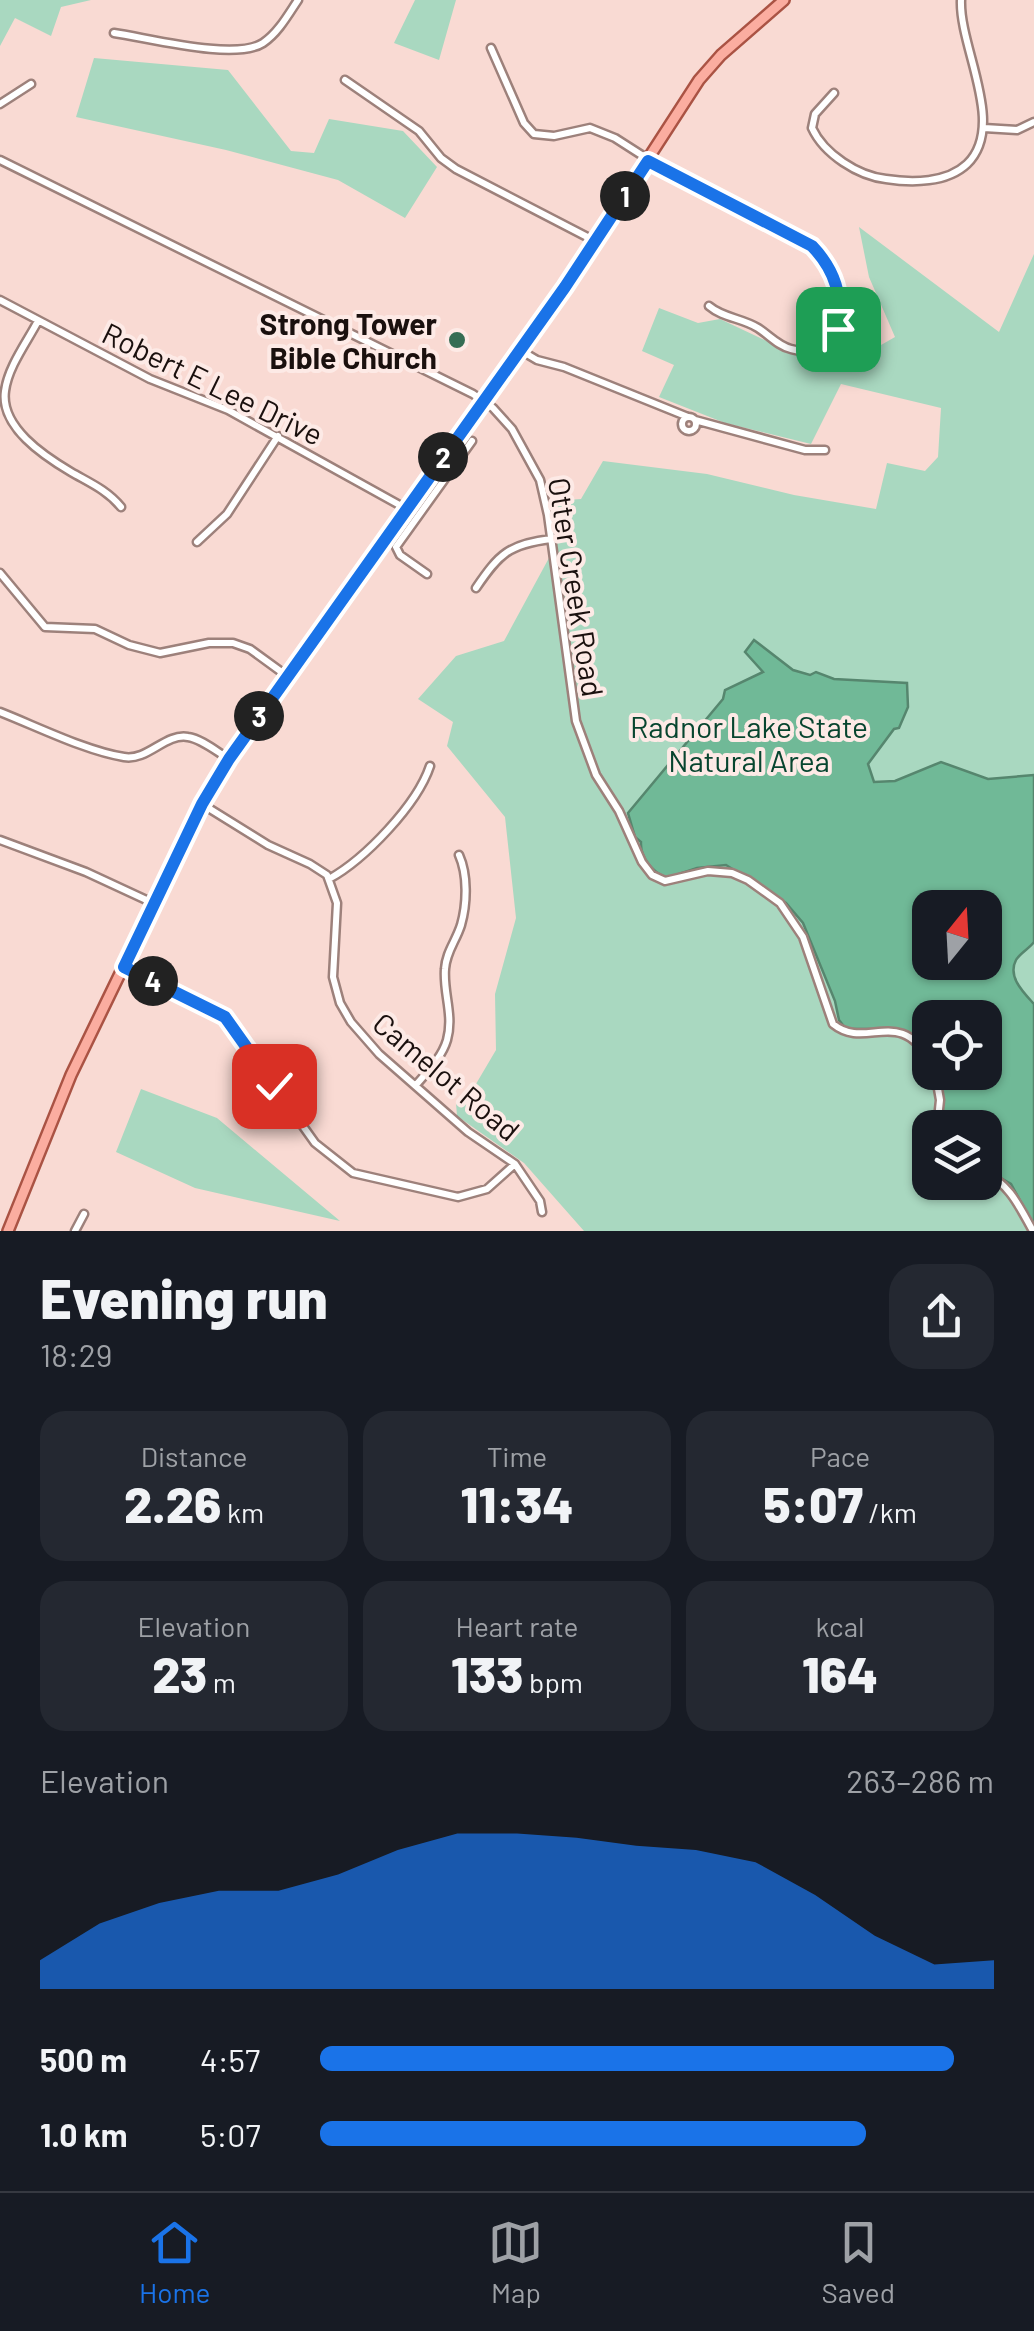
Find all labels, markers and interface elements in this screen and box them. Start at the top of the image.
pin: 1 [600,171,650,221]
text: 1 [620,179,630,213]
pin [796,287,881,372]
icon: arrive [811,302,866,357]
place label: Strong Tower Bible Church [260,305,438,375]
street label: Robert E Lee Drive [97,314,329,452]
marker: Strong Tower Bible Church [446,329,468,351]
pin: 2 [418,432,468,482]
text: 2 [435,440,451,474]
street label: Otter Creek Road [542,475,612,699]
pin: 3 [234,691,284,741]
text: 3 [251,699,267,733]
park label: Radnor Lake State Natural Area [630,708,868,778]
north arrow [912,890,1002,980]
map controls [912,890,1002,1200]
pin: 4 [128,956,178,1006]
text: 4 [145,964,161,998]
button: locate [912,1000,1002,1090]
street label: Camelot Road [366,1004,528,1148]
pin [232,1044,317,1129]
icon: check [247,1059,302,1114]
button: layers [912,1110,1002,1200]
text: Evening run [40,1264,328,1330]
button: share [889,1264,994,1369]
text: 18:29 [40,1335,113,1373]
text: Distance [141,1439,247,1473]
text: Time [487,1439,547,1473]
text: Pace [810,1439,870,1473]
text: 2.26 [124,1473,221,1533]
text: 11:34 [460,1473,574,1533]
text: 5:07 [763,1473,863,1533]
text: km [221,1495,264,1529]
text: /km [863,1495,917,1529]
text: Elevation [138,1609,250,1643]
text: Heart rate [456,1609,578,1643]
text: kcal [816,1609,864,1643]
text: 23 [152,1643,207,1703]
text: 133 [451,1643,524,1703]
text: 164 [802,1643,878,1703]
text: m [207,1665,236,1699]
text: bpm [524,1665,583,1699]
text: Elevation [40,1761,169,1799]
text: 263–286 m [846,1761,994,1799]
text: 500 m [40,2040,127,2078]
text: 4:57 [200,2040,260,2078]
text: 1.0 km [40,2115,128,2153]
text: 5:07 [200,2115,261,2153]
tab: Home [139,2215,210,2309]
tab: Map [488,2215,543,2309]
tab: Saved [822,2215,895,2309]

